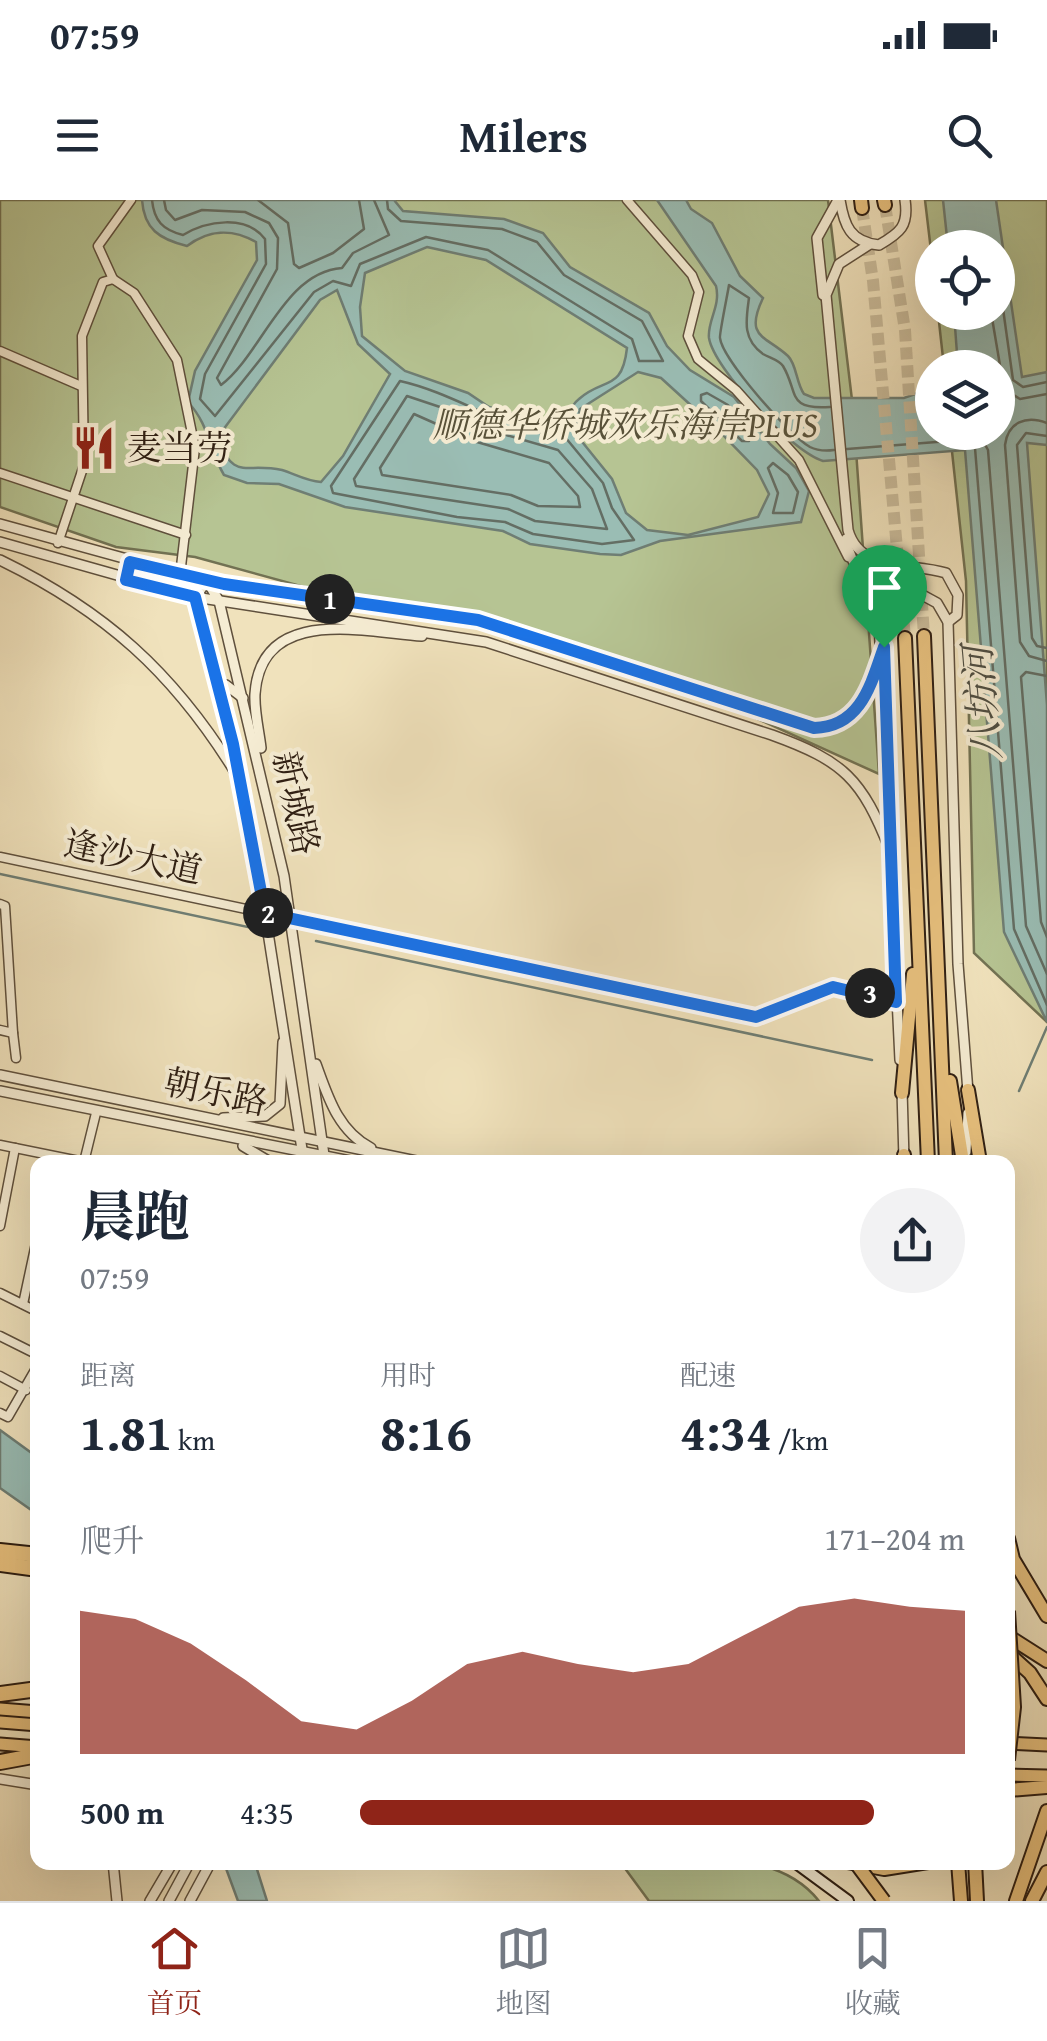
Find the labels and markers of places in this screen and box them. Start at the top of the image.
place label: 麦当劳 [127,422,232,473]
restaurant icon: 麦当劳 [70,424,118,472]
pin [842,545,927,648]
pin: 1 [305,574,355,624]
pin: 2 [243,888,293,938]
pin: 3 [845,968,895,1018]

